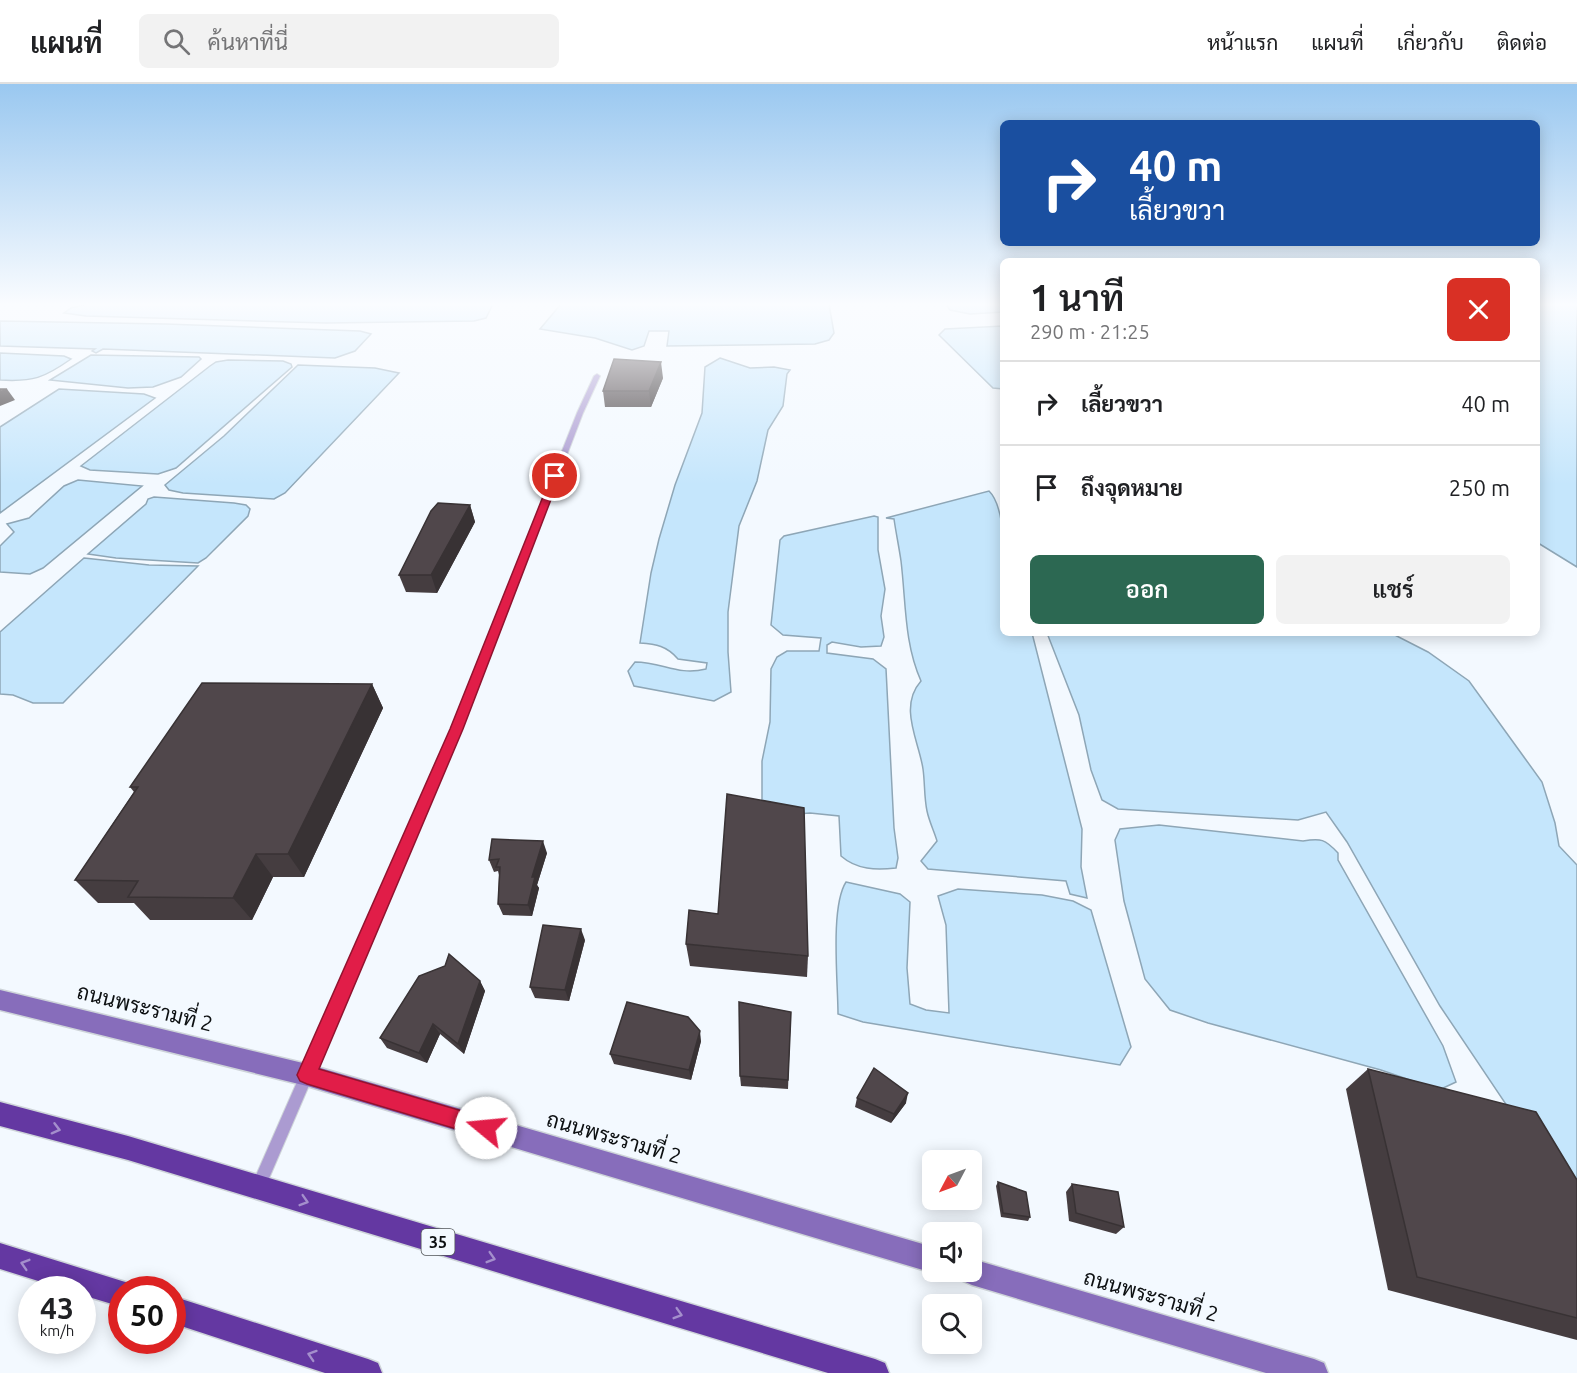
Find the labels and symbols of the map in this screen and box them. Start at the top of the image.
pin [529,450,580,501]
street label: ถนนพระรามที่ 2 [75,972,217,1036]
position arrow [454,1096,518,1160]
street label: ถนนพระรามที่ 2 [544,1100,686,1168]
one-way arrow [51,1122,61,1134]
north arrow [922,1150,982,1210]
one-way arrow [298,1194,309,1206]
road number: 35 [422,1229,454,1255]
one-way arrow [485,1251,496,1263]
street label: ถนนพระรามที่ 2 [1081,1258,1223,1326]
one-way arrow [21,1259,31,1271]
speed limit sign: 50 [108,1276,186,1354]
one-way arrow [672,1307,682,1319]
one-way arrow [307,1349,318,1362]

